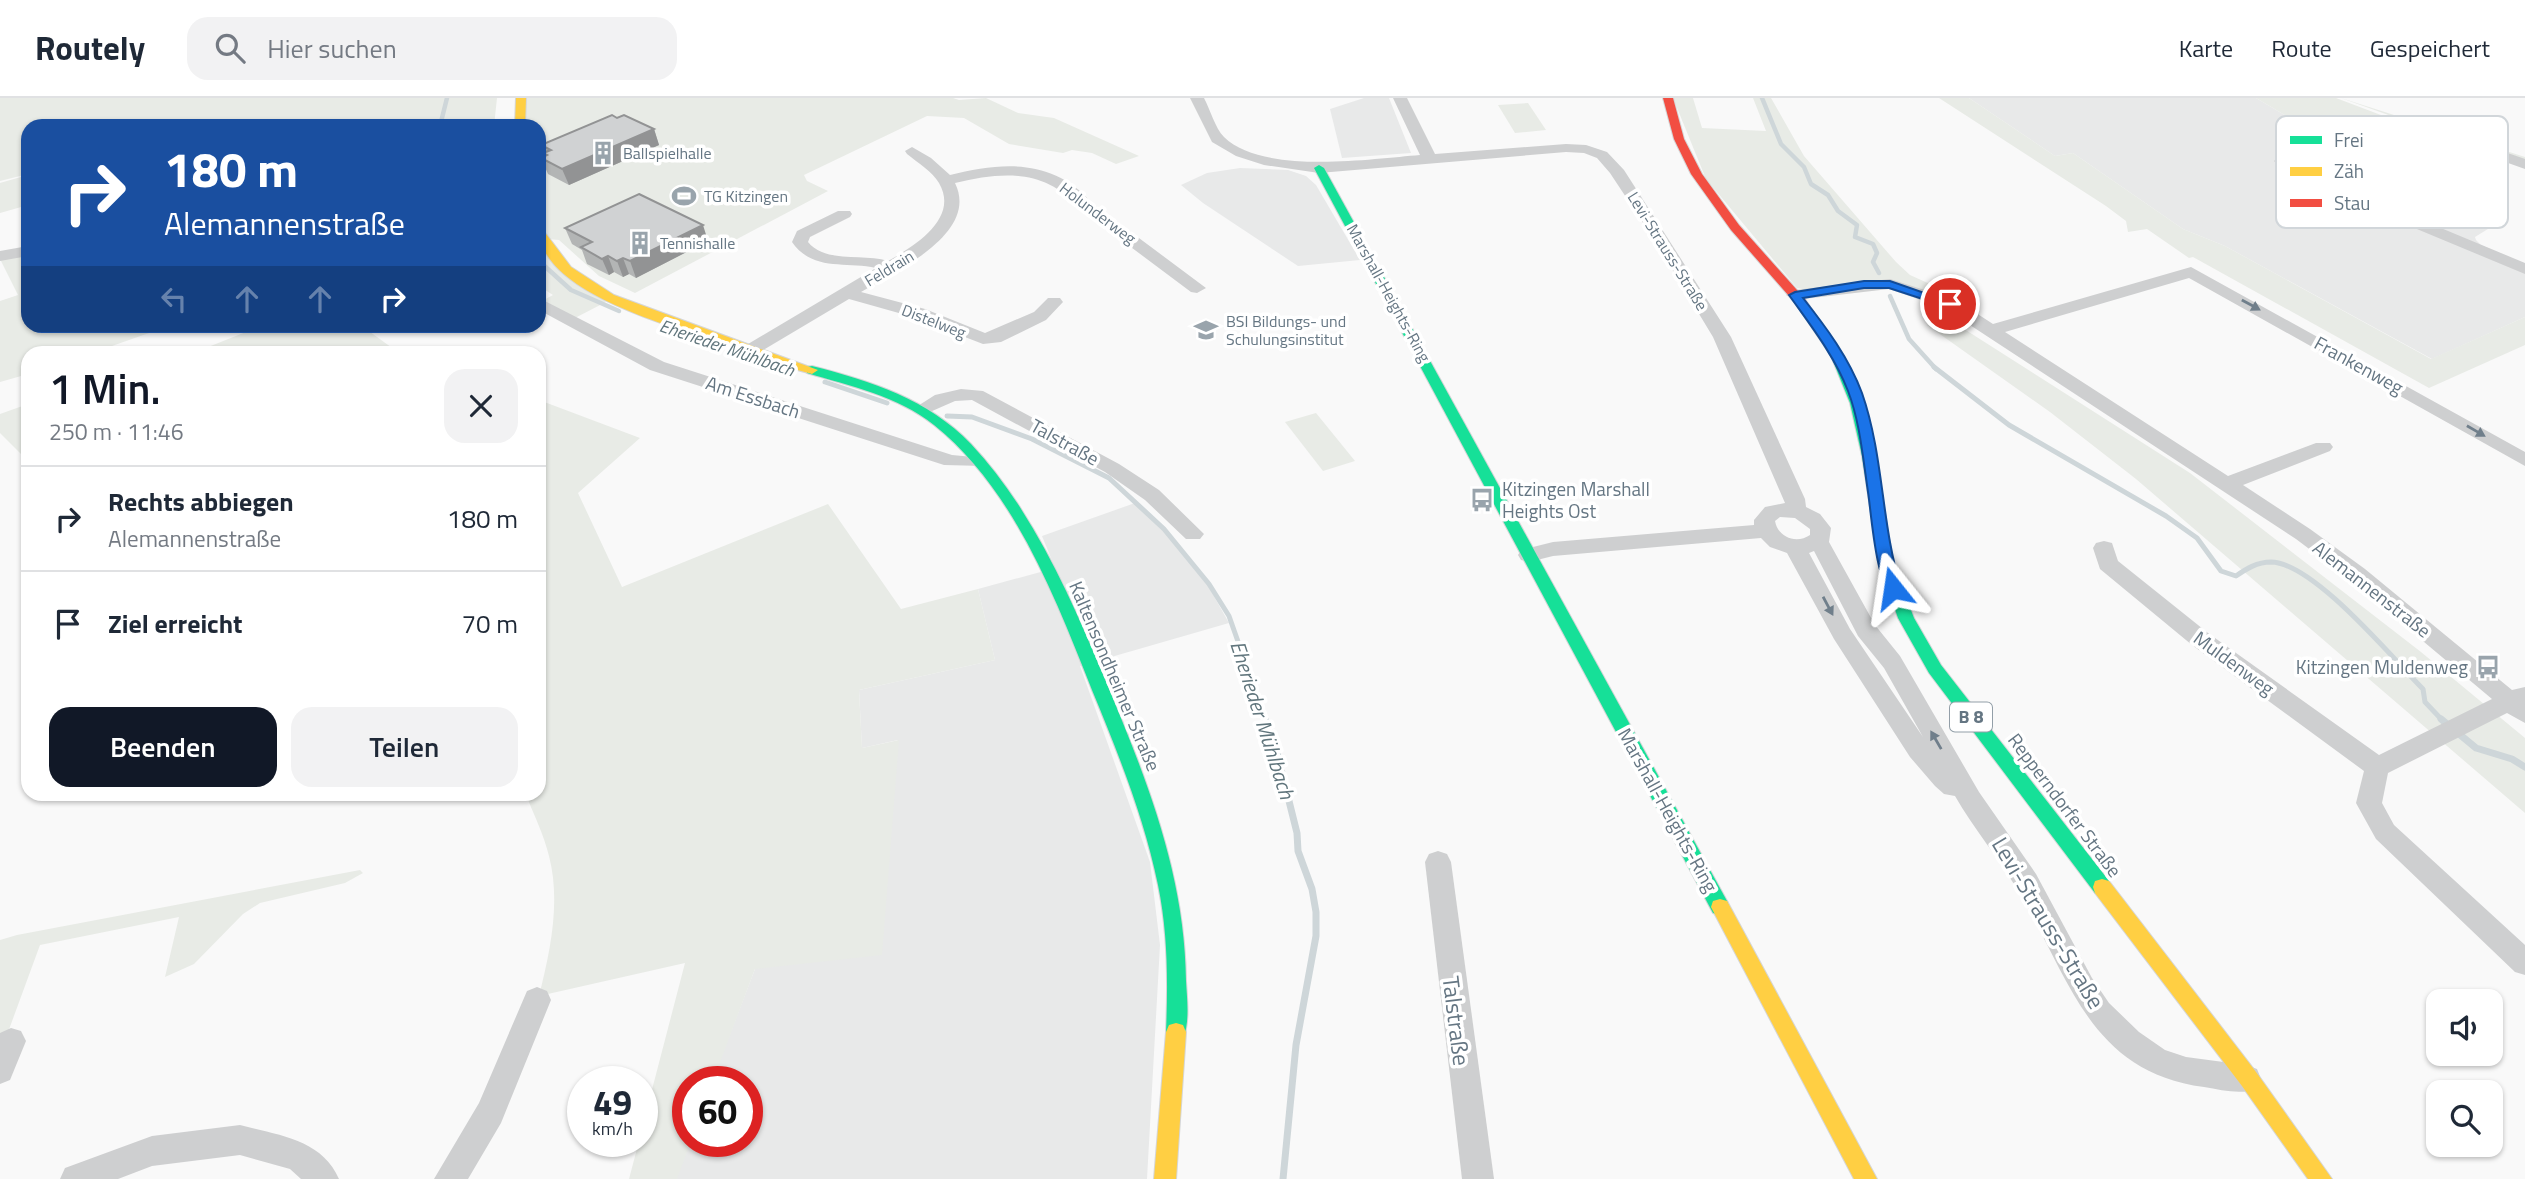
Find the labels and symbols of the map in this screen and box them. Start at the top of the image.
legend [2276,116,2508,228]
text: Frei [2334,125,2364,154]
building icon: Ballspielhalle [589,139,617,167]
place label: Ballspielhalle [623,141,712,165]
text: Zäh [2334,156,2364,185]
street label: Holunderweg [1055,176,1141,250]
sports icon: TG Kitzingen [670,182,698,210]
place label: TG Kitzingen [704,184,788,208]
street label: Levi-Strauss-Straße [1622,187,1714,315]
text: Stau [2334,188,2370,217]
street label: Marshall-Heights-Ring [1341,220,1437,366]
building icon: Tennishalle [626,229,654,257]
place label: Tennishalle [660,231,735,255]
street label: Feldrain [860,244,918,292]
pin [1920,274,1980,334]
street label: Distelweg [898,298,970,344]
one-way arrow [2241,299,2260,311]
place label: BSI Bildungs- und Schulungsinstitut [1226,309,1346,351]
water label: Eherieder Mühlbach [656,312,799,384]
school or university icon: BSI Bildungs- und Schulungsinstitut [1192,316,1220,344]
street label: Frankenweg [2309,328,2409,401]
street label: Am Essbach [702,368,804,425]
street label: Talstraße [1026,411,1105,472]
one-way arrow [2467,424,2486,437]
place label: Kitzingen Marshall Heights Ost [1502,474,1650,525]
bus stop icon: Kitzingen Marshall Heights Ost [1468,486,1496,514]
street label: Alemannenstraße [2307,533,2438,644]
position arrow [1856,551,1930,625]
street label: Kaltensondheimer Straße [1062,576,1169,775]
one-way arrow [1822,596,1834,616]
street label: Muldenweg [2188,623,2281,702]
water label: Eherieder Mühlbach [1222,636,1304,803]
place label: Kitzingen Muldenweg [2296,652,2468,681]
bus stop icon: Kitzingen Muldenweg [2474,653,2502,681]
road number: B 8 [1950,702,1992,732]
street label: Marshall-Heights-Ring [1611,722,1726,897]
street label: Repperndorfer Straße [2001,726,2129,883]
one-way arrow [1930,730,1942,749]
street label: Levi-Strauss-Straße [1983,830,2114,1015]
street label: Talstraße [1434,974,1479,1068]
speed limit sign: 60 [672,1066,763,1157]

